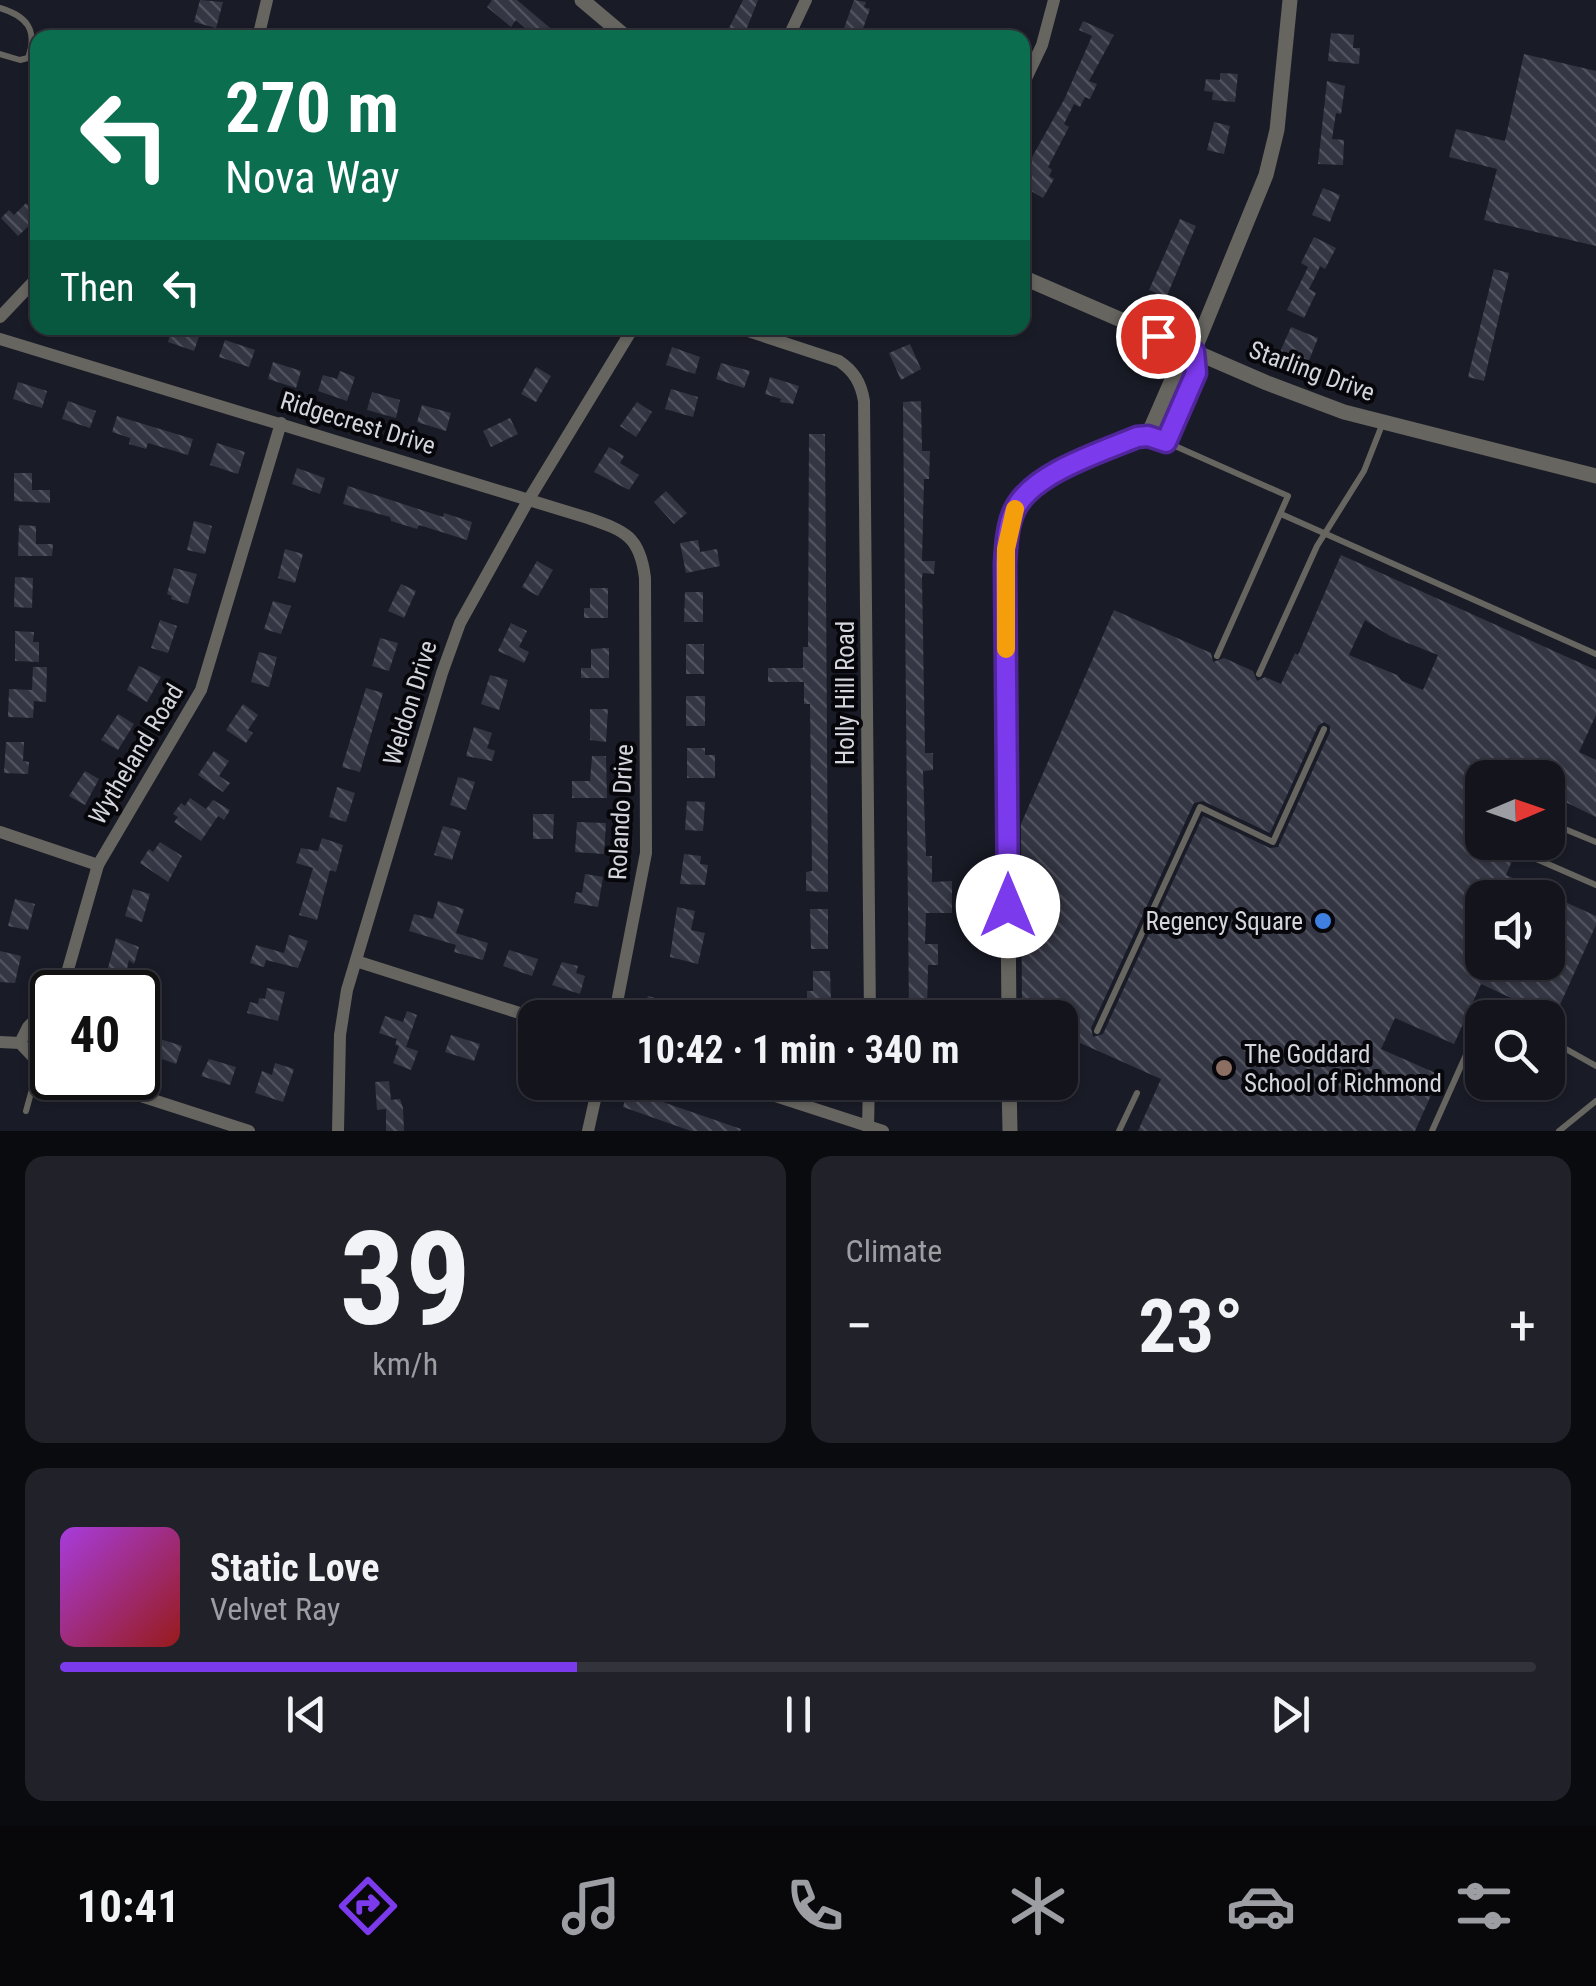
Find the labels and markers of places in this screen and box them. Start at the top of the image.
pin [1116,294,1201,379]
place label: Regency Square [1146,907,1303,936]
marker: Regency Square [1312,910,1334,932]
place label: The Goddard School of Richmond [1244,1040,1442,1098]
marker: The Goddard School of Richmond [1213,1057,1235,1079]

